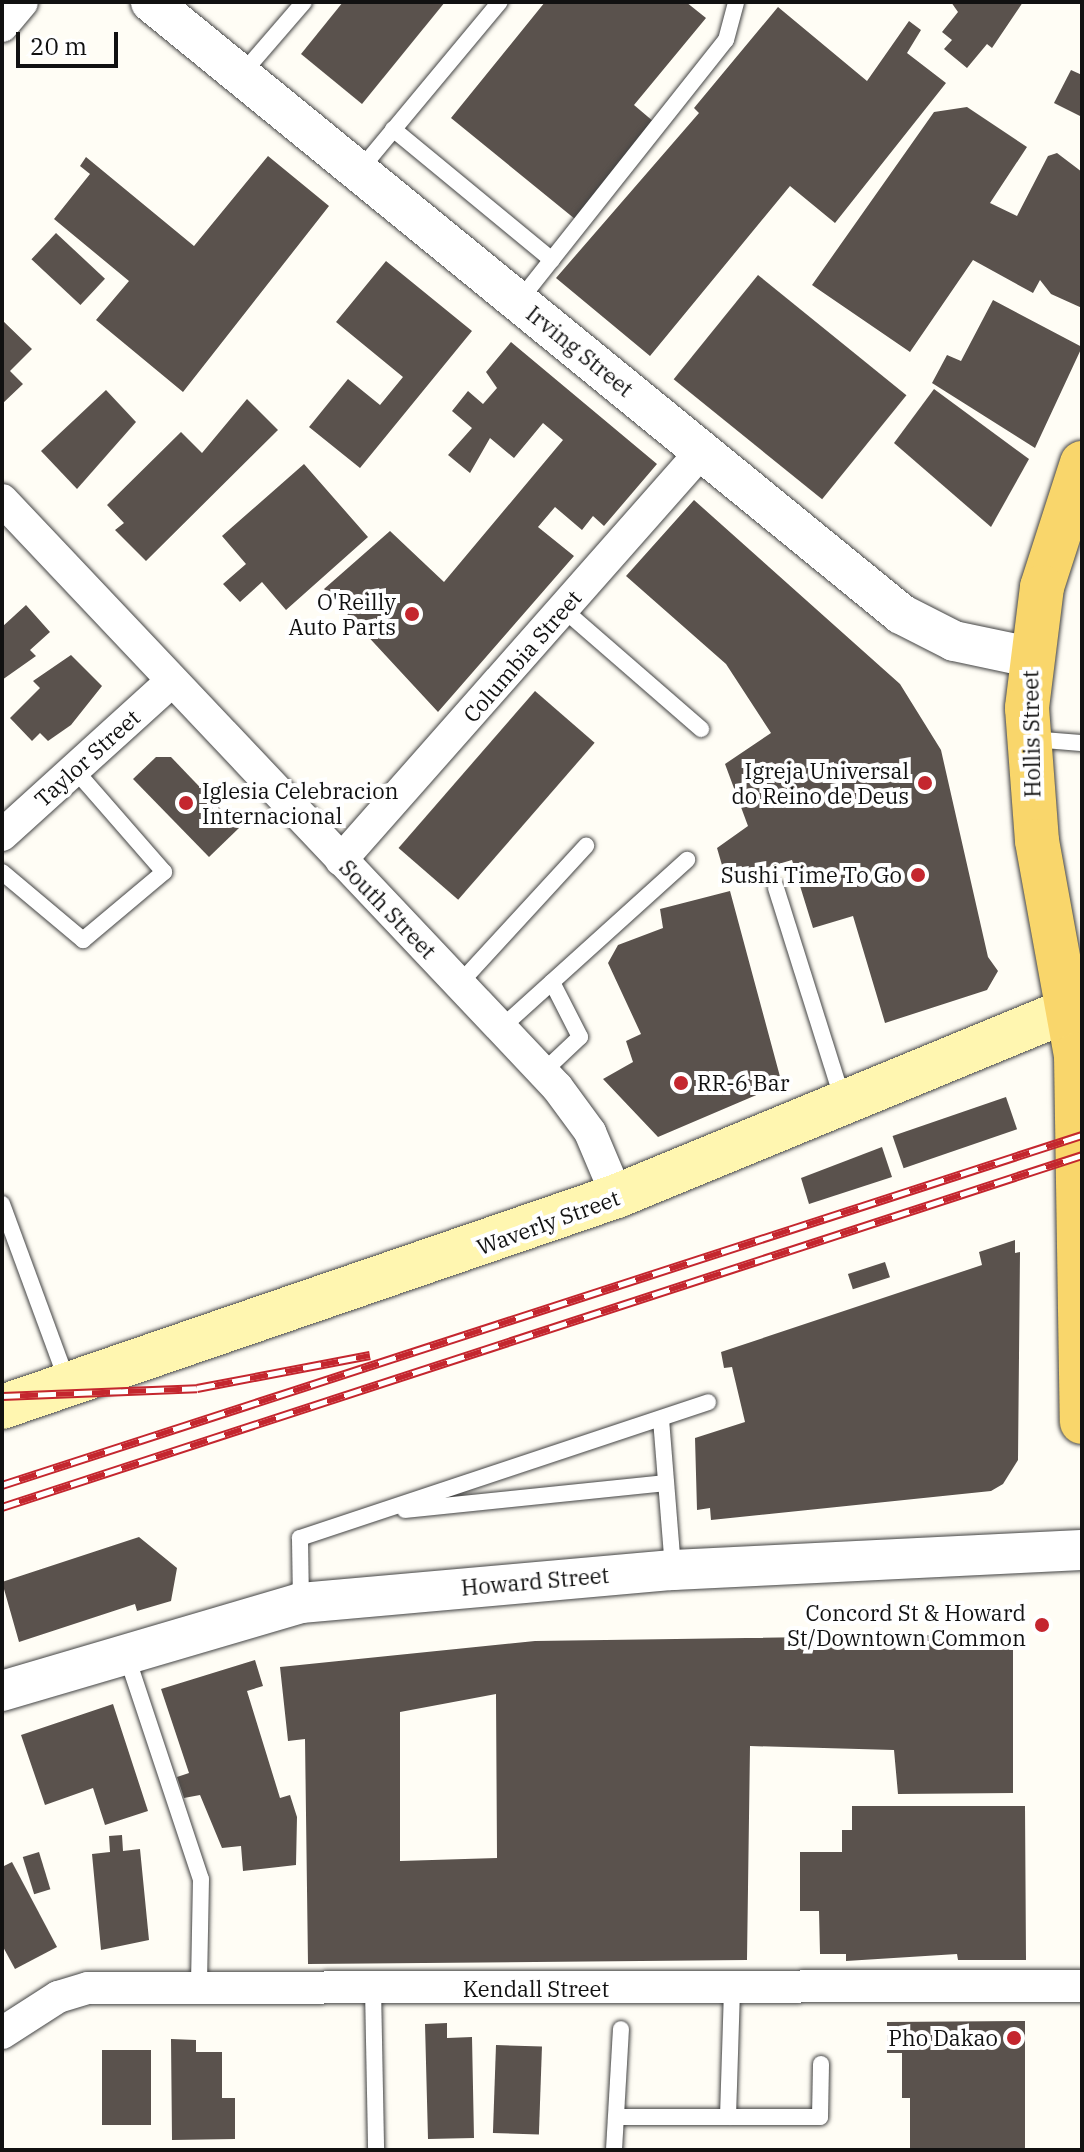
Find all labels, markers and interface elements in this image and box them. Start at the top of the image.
scale bar [20,16,122,66]
text: 20 m [30,30,87,62]
street label: Irving Street [521,300,639,402]
street label: Columbia Street [457,584,587,728]
place label: O'Reilly Auto Parts [289,588,396,640]
marker: O'Reilly Auto Parts [403,605,421,623]
street label: Hollis Street [1017,670,1045,798]
street label: Taylor Street [29,704,145,812]
place label: Igreja Universal do Reino de Deus [731,757,909,808]
marker: Igreja Universal do Reino de Deus [916,774,934,792]
place label: Iglesia Celebracion Internacional [202,777,399,828]
marker: Iglesia Celebracion Internacional [177,794,195,812]
street label: South Street [334,854,442,964]
place label: Sushi Time To Go [721,862,902,888]
marker: Sushi Time To Go [909,866,927,884]
place label: RR-6 Bar [697,1070,789,1096]
marker: RR-6 Bar [672,1074,690,1092]
street label: Waverly Street [473,1184,623,1260]
street label: Howard Street [460,1561,610,1601]
place label: Concord St & Howard St/Downtown Common [787,1599,1026,1650]
marker: Concord St & Howard St/Downtown Common [1033,1616,1051,1634]
street label: Kendall Street [463,1976,609,2002]
place label: Pho Dakao [888,2025,998,2051]
marker: Pho Dakao [1005,2029,1023,2047]

